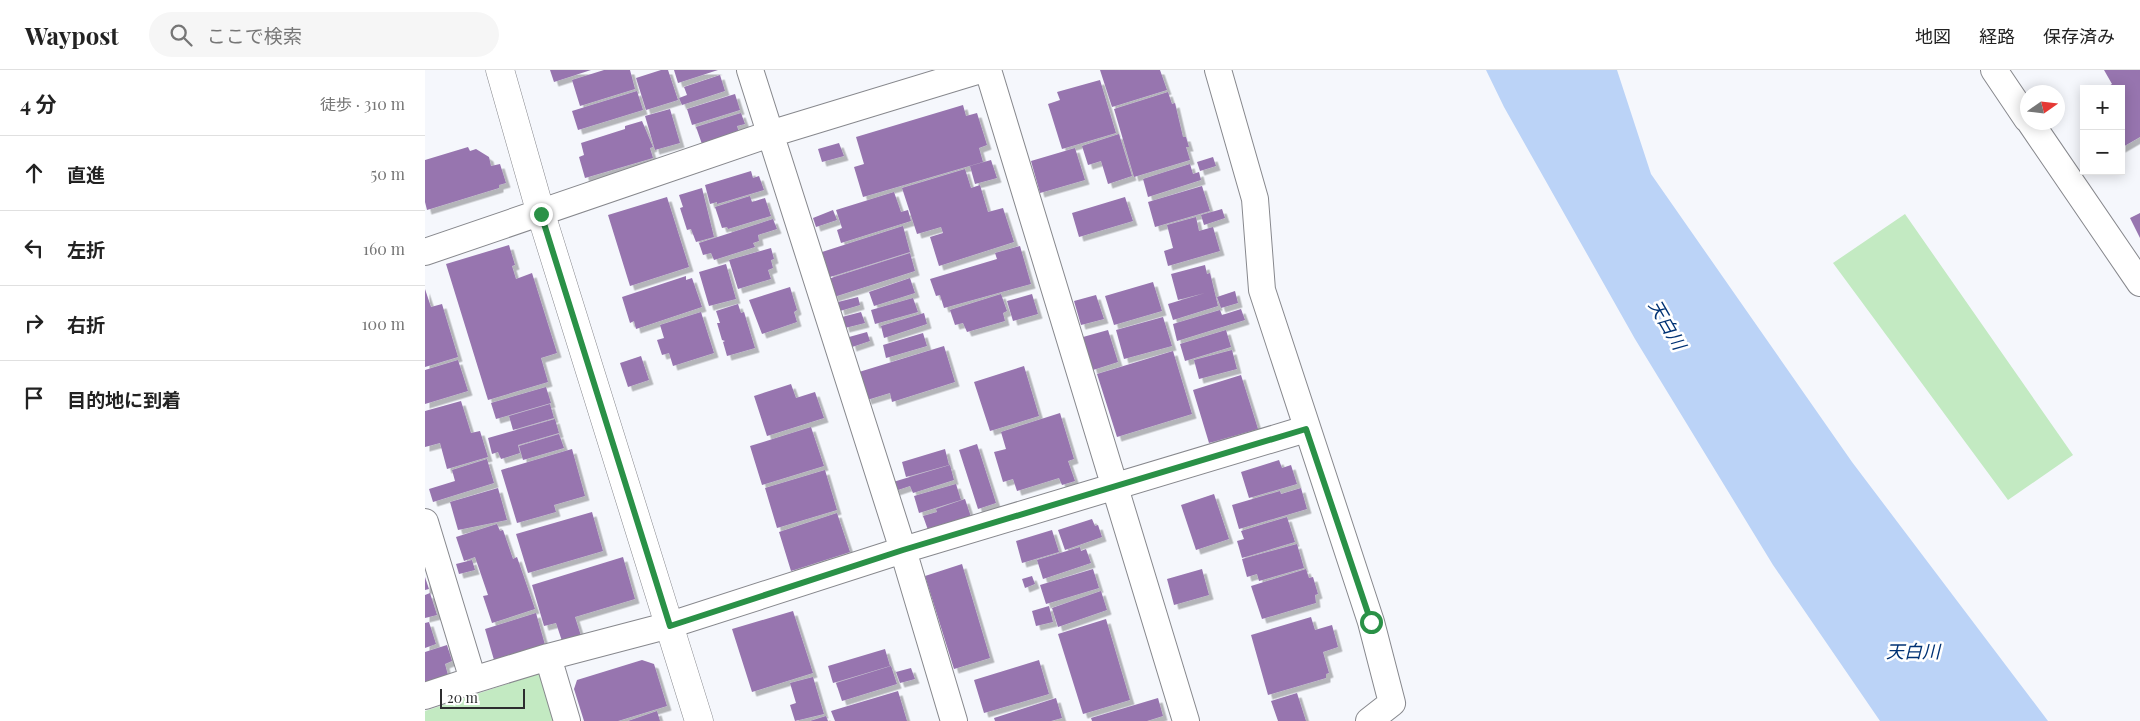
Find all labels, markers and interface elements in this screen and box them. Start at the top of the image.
search box [149,12,499,57]
text: Waypost [25,19,119,51]
icon: search [167,21,195,49]
text: ここで検索 [207,22,302,48]
text: 地図 [1915,24,1951,48]
text: 経路 [1979,24,2015,48]
text: 保存済み [2043,24,2115,48]
north arrow [2020,85,2065,130]
map controls [2080,85,2125,175]
button: + [2080,85,2125,130]
text: 4 分 [20,89,57,117]
text: 徒歩 · 310 m [320,93,405,114]
button: − [2080,130,2125,175]
icon: ahead [20,159,48,187]
text: 直進 [67,161,105,187]
text: 50 m [371,163,405,184]
route end [530,203,553,226]
icon: left [20,234,48,262]
text: 左折 [67,236,105,262]
text: 160 m [363,238,405,259]
water label: 天白川 [1644,295,1693,356]
icon: right [20,309,48,337]
text: 右折 [67,311,105,337]
text: 100 m [362,313,405,334]
icon: arrive [20,384,48,412]
text: 目的地に到着 [67,386,181,412]
route start [1360,611,1383,634]
water label: 天白川 [1886,639,1942,663]
scale bar [440,686,525,709]
text: 20 m [447,688,478,707]

